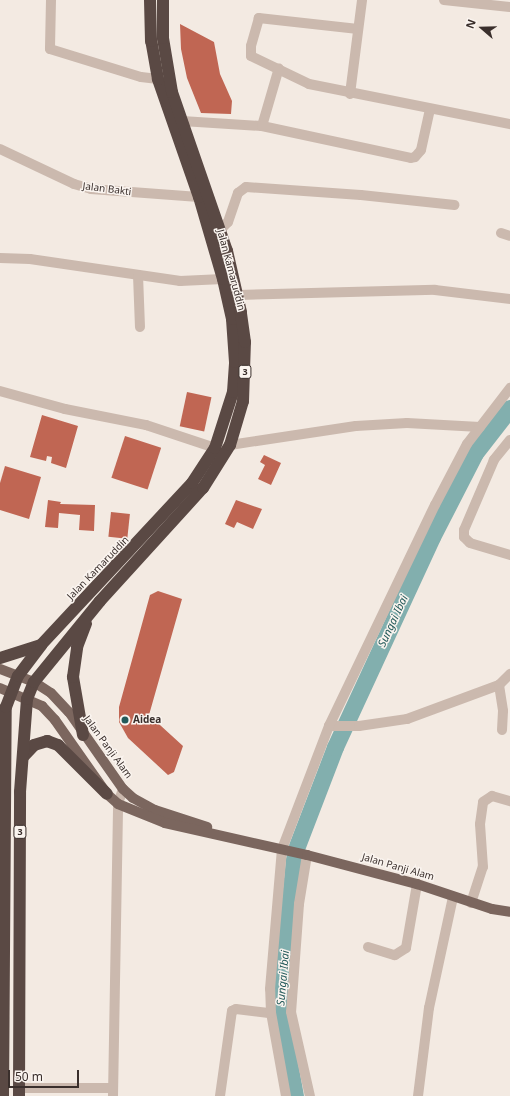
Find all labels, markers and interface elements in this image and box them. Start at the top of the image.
north arrow [462,8,502,48]
text: N [462,17,479,31]
street label: Jalan Bakti [82,180,132,198]
street label: Jalan Kamaruddin [214,228,248,312]
road number: 3 [238,365,252,379]
street label: Jalan Kamaruddin [65,534,131,602]
water label: Sungai Ibai [375,593,411,649]
street label: Jalan Panji Alam [81,713,135,781]
place label: Aidea [133,714,161,726]
marker: Aidea [120,715,130,725]
road number: 3 [13,825,27,839]
street label: Jalan Panji Alam [360,851,436,883]
water label: Sungai Ibai [274,950,292,1006]
scale bar [10,1062,81,1088]
text: 50 m [15,1068,43,1085]

